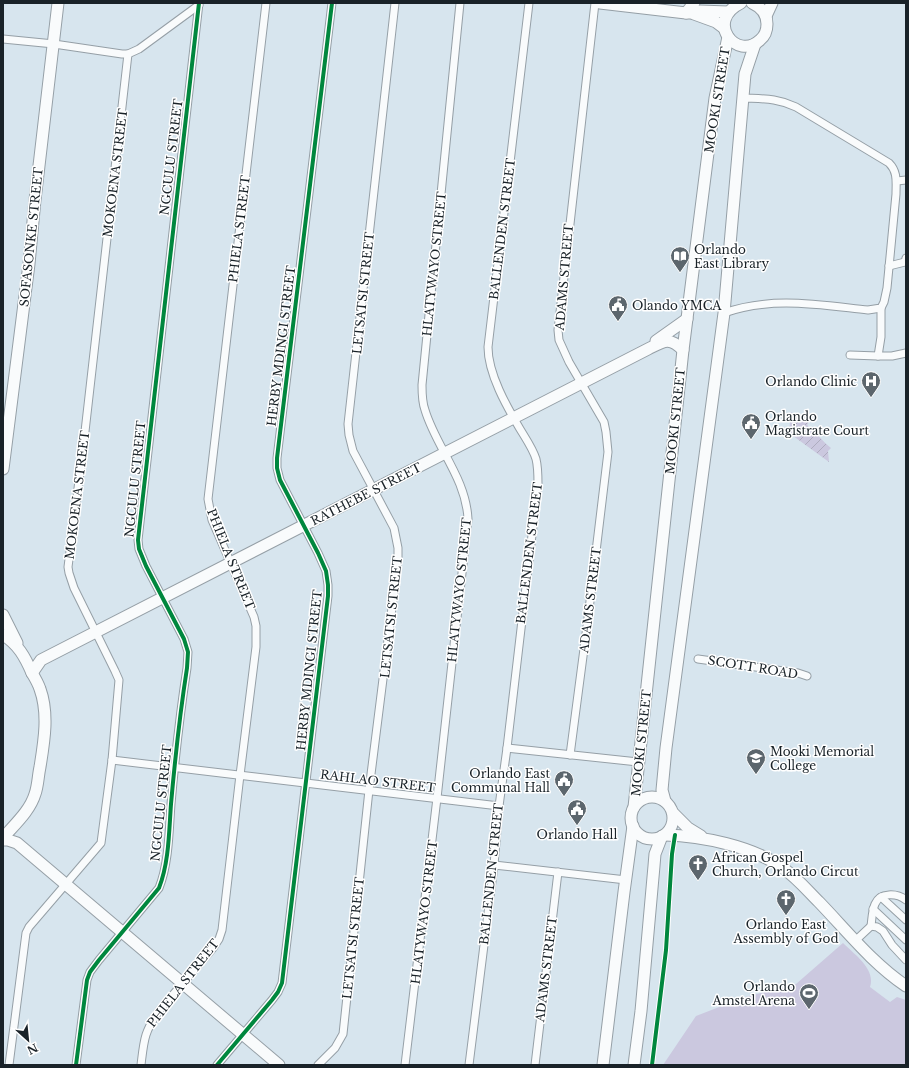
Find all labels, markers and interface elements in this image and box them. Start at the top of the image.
street label: MOOKI STREET [701,46,733,154]
street label: NGCULU STREET [156,98,186,216]
street label: MOKOENA STREET [100,107,130,238]
street label: BALLENDEN STREET [486,157,518,301]
street label: SOFASONKE STREET [16,166,46,308]
street label: PHIELA STREET [225,174,253,283]
street label: HLATYWAYO STREET [419,191,449,337]
street label: ADAMS STREET [552,223,576,332]
street label: LETSATSI STREET [349,231,377,355]
place label: Orlando East Library [694,242,770,271]
library icon: Orlando East Library [669,245,691,273]
street label: HERBY MDINGI STREET [264,264,298,427]
public building icon: Olando YMCA [607,294,629,322]
place label: Olando YMCA [632,298,722,313]
street label: MOOKI STREET [662,367,688,475]
hospital icon: Orlando Clinic [860,370,882,398]
place label: Orlando Clinic [765,374,858,389]
place label: Orlando Magistrate Court [765,409,869,438]
public building icon: Orlando Magistrate Court [740,412,762,440]
street label: NGCULU STREET [121,420,149,538]
street label: MOKOENA STREET [62,429,92,560]
street label: RATHEBE STREET [308,459,424,528]
street label: BALLENDEN STREET [513,481,545,625]
street label: PHIELA STREET [204,506,258,612]
street label: HLATYWAYO STREET [444,517,474,663]
street label: ADAMS STREET [576,546,604,655]
street label: LETSATSI STREET [377,555,405,679]
street label: HERBY MDINGI STREET [293,588,325,751]
street label: SCOTT ROAD [707,652,799,682]
street label: MOOKI STREET [628,689,654,797]
street label: NGCULU STREET [147,744,175,862]
place label: Mooki Memorial College [770,744,874,773]
school or university icon: Mooki Memorial College [745,747,767,775]
street label: RAHLAO STREET [319,766,437,796]
place label: Orlando East Communal Hall [451,766,550,795]
public building icon: Orlando East Communal Hall [553,769,575,797]
public building icon: Orlando Hall [566,798,588,826]
street label: BALLENDEN STREET [476,802,506,946]
place label: Orlando Hall [537,827,618,842]
street label: HLATYWAYO STREET [408,839,440,985]
place label: African Gospel Church, Orlando Circut [711,850,859,879]
church icon: African Gospel Church, Orlando Circut [687,853,709,881]
street label: LETSATSI STREET [339,876,367,1000]
church icon: Orlando East Assembly of God [775,888,797,916]
street label: ADAMS STREET [532,915,560,1024]
place label: Orlando East Assembly of God [733,917,838,946]
street label: PHIELA STREET [144,936,222,1030]
place label: Orlando Amstel Arena [711,979,795,1008]
sports icon: Orlando Amstel Arena [798,982,820,1010]
north arrow [8,1020,48,1060]
text: N [24,1040,40,1058]

